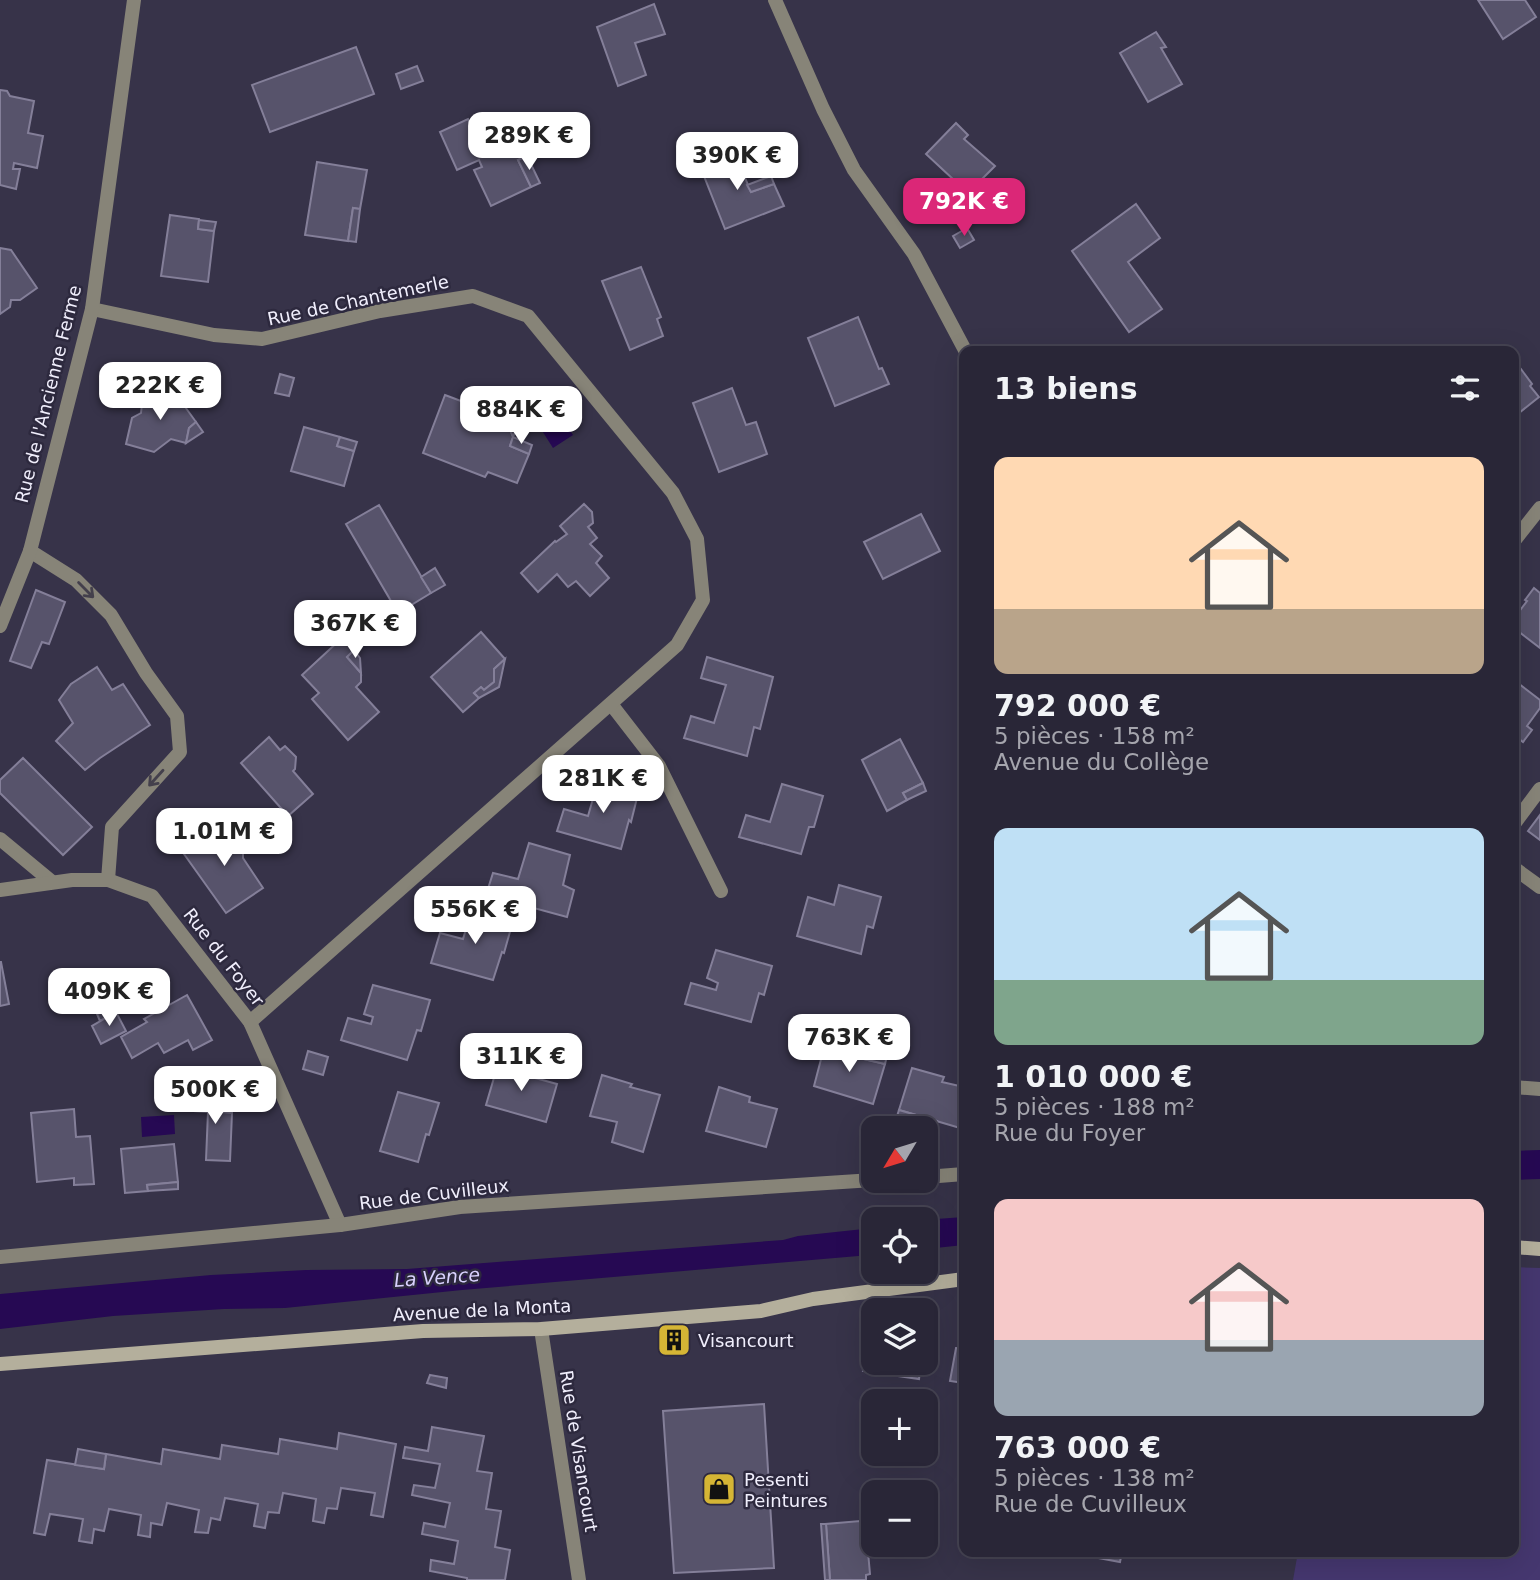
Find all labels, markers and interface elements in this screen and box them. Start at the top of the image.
pin: 289K € [472,113,586,172]
text: 289K € [484,122,574,148]
pin: 390K € [680,132,794,192]
text: 390K € [692,142,782,168]
pin: 792K € [907,178,1021,238]
text: 792K € [919,188,1009,214]
street label: Rue de Chantemerle [265,271,451,329]
street label: Rue de l'Ancienne Ferme [11,283,85,505]
pin: 222K € [103,362,217,422]
icon: filters [1446,369,1484,407]
text: 13 biens [994,371,1138,406]
text: 222K € [115,372,205,398]
pin: 884K € [464,386,578,446]
text: 884K € [476,396,566,422]
icon: home [1176,502,1302,628]
one-way arrow [77,581,94,598]
pin: 367K € [298,600,412,660]
text: 367K € [310,610,400,636]
text: 792 000 € [994,688,1161,723]
text: 5 pièces · 158 m² [994,723,1195,749]
text: Avenue du Collège [994,749,1209,775]
pin: 281K € [546,756,660,815]
text: 281K € [558,765,648,791]
one-way arrow [148,769,164,787]
pin: 1.01M € [159,808,289,868]
text: 1.01M € [172,818,276,844]
icon: home [1176,873,1302,999]
pin: 556K € [418,886,532,946]
text: 556K € [430,896,520,922]
street label: Rue du Foyer [179,904,269,1011]
pin: 409K € [52,968,166,1028]
text: 409K € [64,978,154,1004]
pin: 763K € [792,1014,906,1074]
text: 763K € [804,1024,894,1050]
pin: 311K € [464,1034,578,1093]
text: 311K € [476,1043,566,1069]
text: 1 010 000 € [994,1059,1192,1094]
pin: 500K € [158,1066,272,1126]
text: 500K € [170,1076,260,1102]
text: 5 pièces · 188 m² [994,1094,1195,1120]
north arrow [861,1116,938,1194]
map controls [861,1116,938,1557]
text: Rue du Foyer [994,1120,1145,1146]
street label: Rue de Cuvilleux [358,1174,511,1214]
button: locate [861,1207,938,1284]
icon: home [1176,1244,1302,1370]
water label: La Vence [393,1263,481,1291]
street label: Avenue de la Monta [392,1295,572,1325]
button: layers [861,1298,938,1375]
building icon: Visancourt [655,1321,693,1359]
place label: Visancourt [698,1330,794,1351]
street label: Rue de Visancourt [556,1369,602,1533]
button: + [861,1389,938,1466]
text: 763 000 € [994,1430,1161,1465]
text: 5 pièces · 138 m² [994,1465,1195,1491]
place label: Pesenti Peintures [744,1469,828,1511]
shop icon: Pesenti Peintures [700,1470,738,1508]
button: − [861,1480,938,1557]
text: Rue de Cuvilleux [994,1491,1187,1517]

